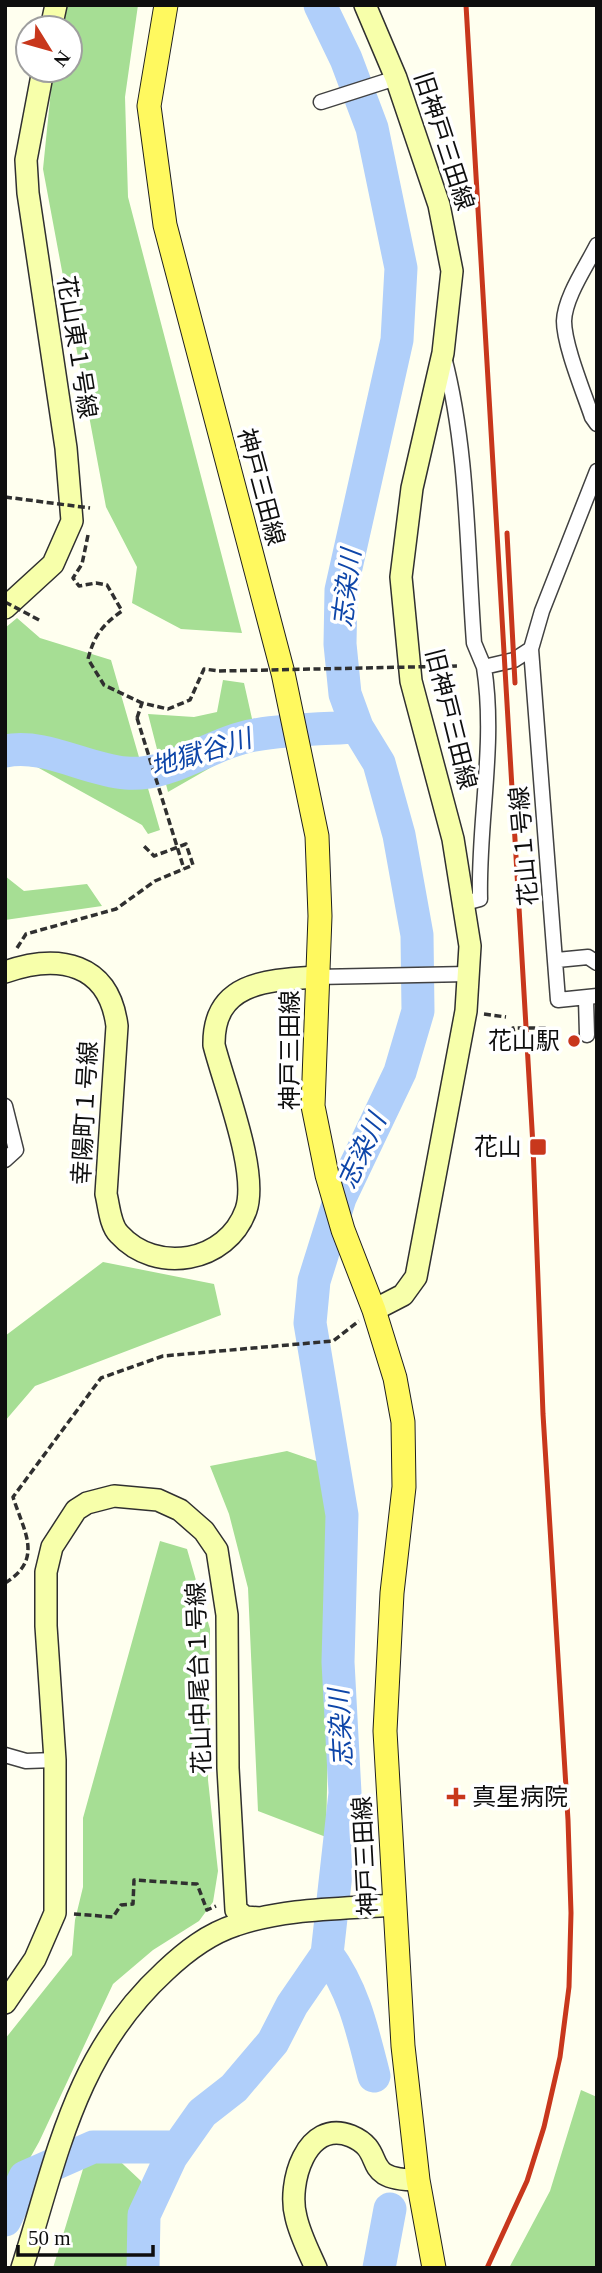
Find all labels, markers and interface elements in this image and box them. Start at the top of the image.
north arrow [14,14,84,84]
text: N [49,47,75,71]
street label: 旧神戸三田線 [409,69,479,213]
street label: 花山東１号線 [53,274,101,420]
street label: 神戸三田線 [233,426,289,548]
water label: 志染川 [328,545,367,628]
street label: 旧神戸三田線 [421,646,481,792]
water label: 地獄谷川 [147,723,258,782]
street label: 花山１号線 [506,785,542,907]
street label: 神戸三田線 [277,990,303,1110]
place label: 花山駅 [488,1028,560,1054]
marker: 花山駅 [566,1033,582,1049]
street label: 幸陽町１号線 [68,1040,102,1186]
water label: 志染川 [332,1107,393,1192]
place label: 花山 [474,1134,522,1160]
marker: 花山 [528,1137,548,1157]
street label: 花山中尾台１号線 [183,1582,215,1774]
water label: 志染川 [324,1685,358,1768]
place label: 真星病院 [472,1784,568,1810]
marker: 真星病院 [446,1787,466,1807]
street label: 神戸三田線 [349,1795,381,1917]
scale bar [18,2214,152,2258]
text: 50 m [28,2226,71,2250]

